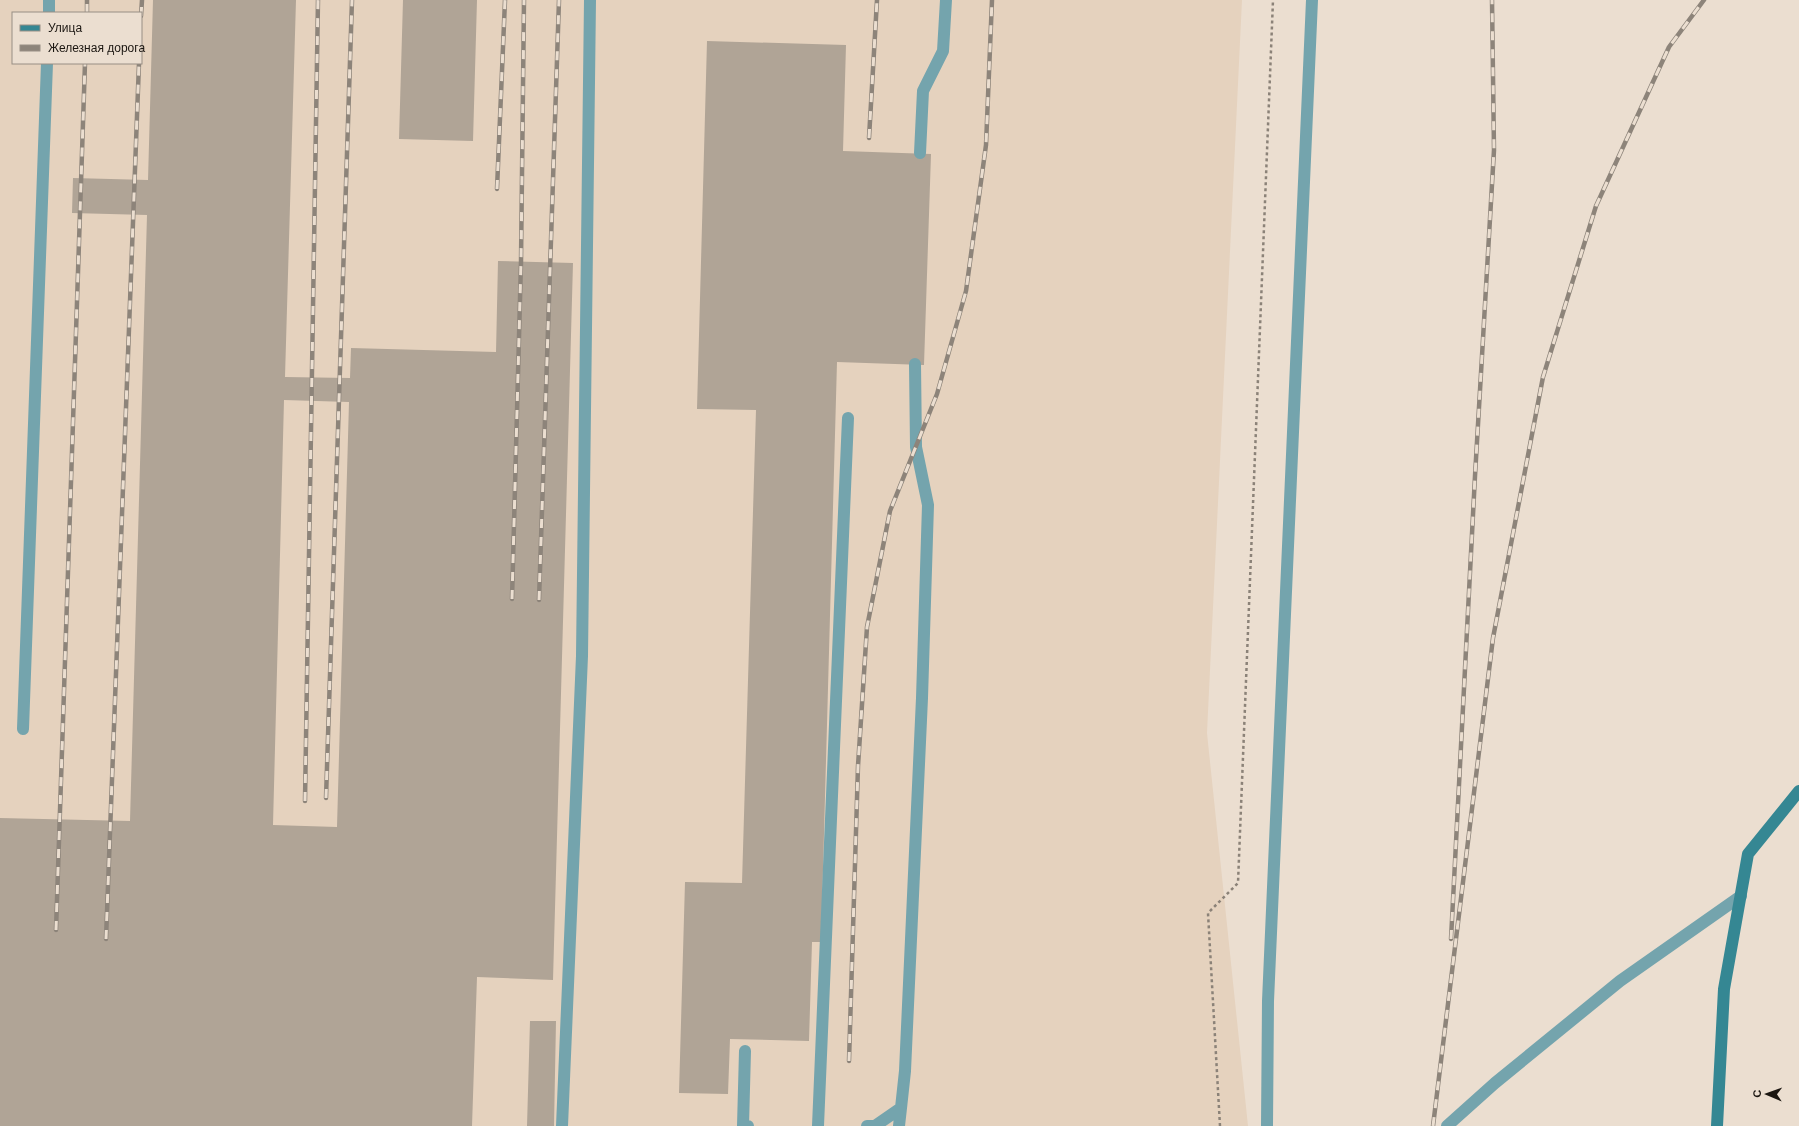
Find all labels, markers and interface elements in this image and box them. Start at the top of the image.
legend [12,12,142,64]
text: Улица [48,21,82,35]
text: Железная дорога [48,41,145,55]
north arrow [1747,1074,1787,1114]
text: С [1751,1089,1763,1098]

